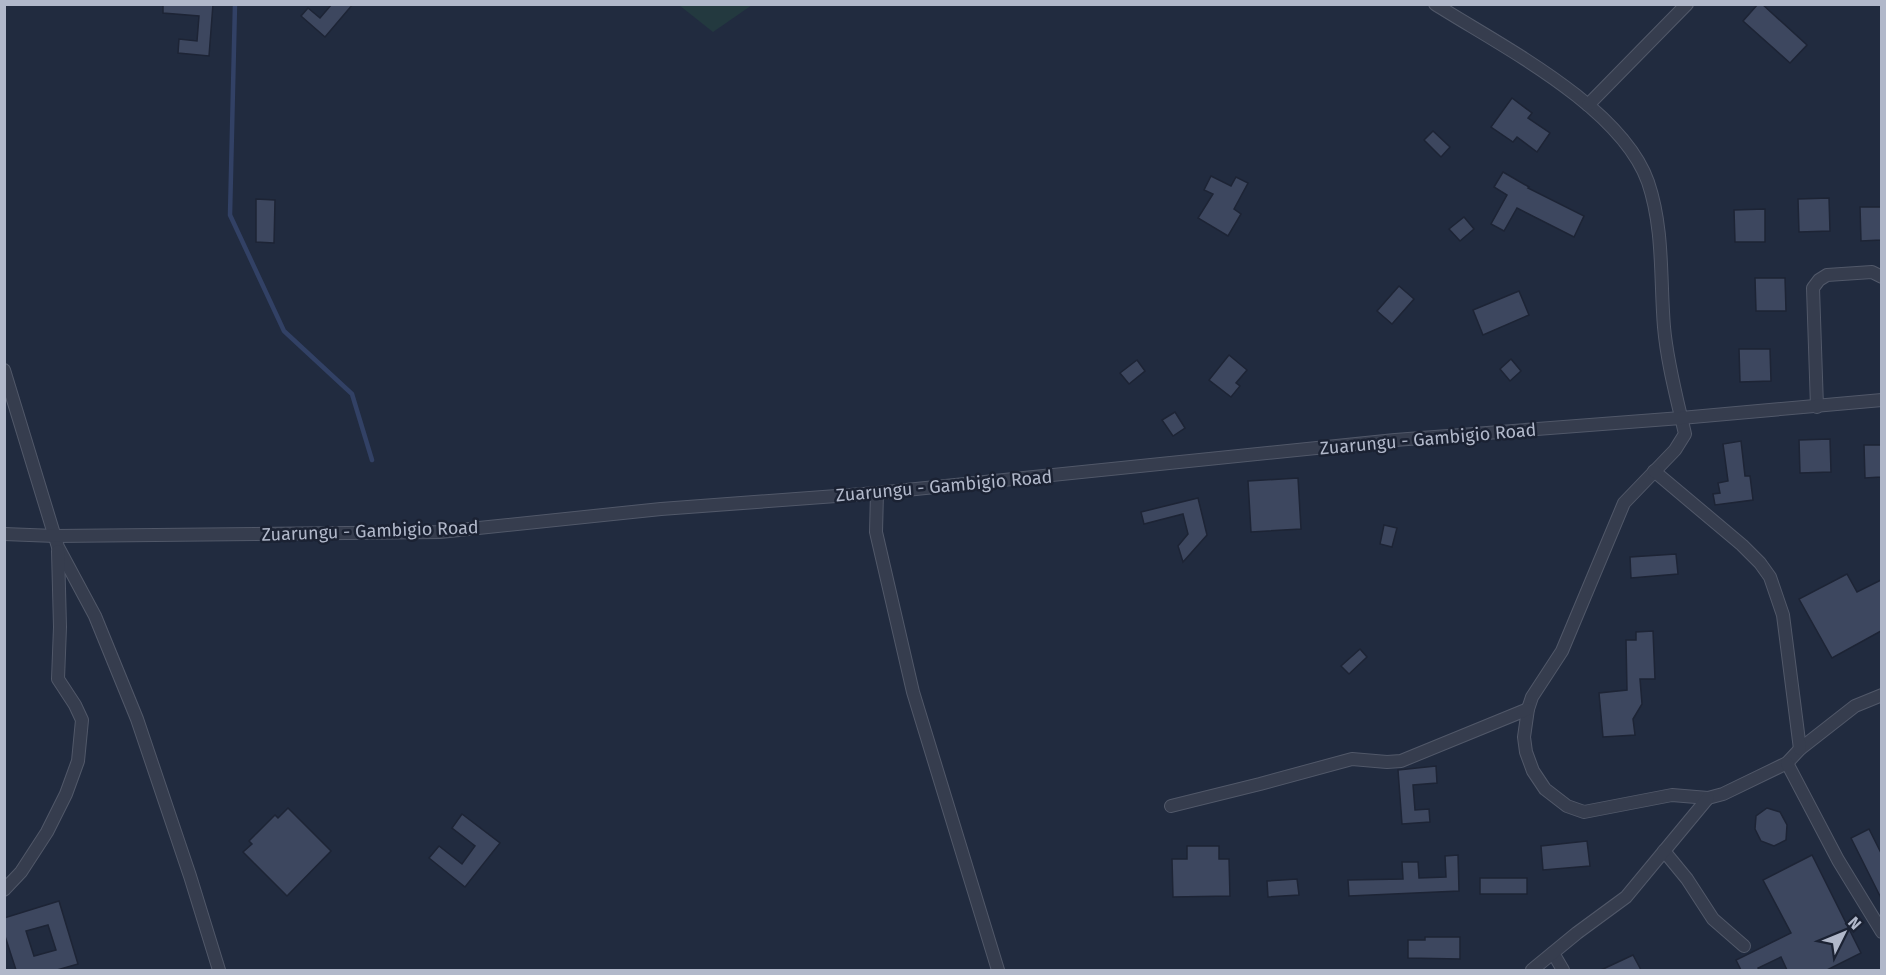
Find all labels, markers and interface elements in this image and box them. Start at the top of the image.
street label: Zuarungu - Gambigio Road [1319,419,1537,459]
street label: Zuarungu - Gambigio Road [835,466,1053,506]
street label: Zuarungu - Gambigio Road [261,516,479,546]
north arrow [1814,903,1874,963]
text: N [1844,913,1865,933]

